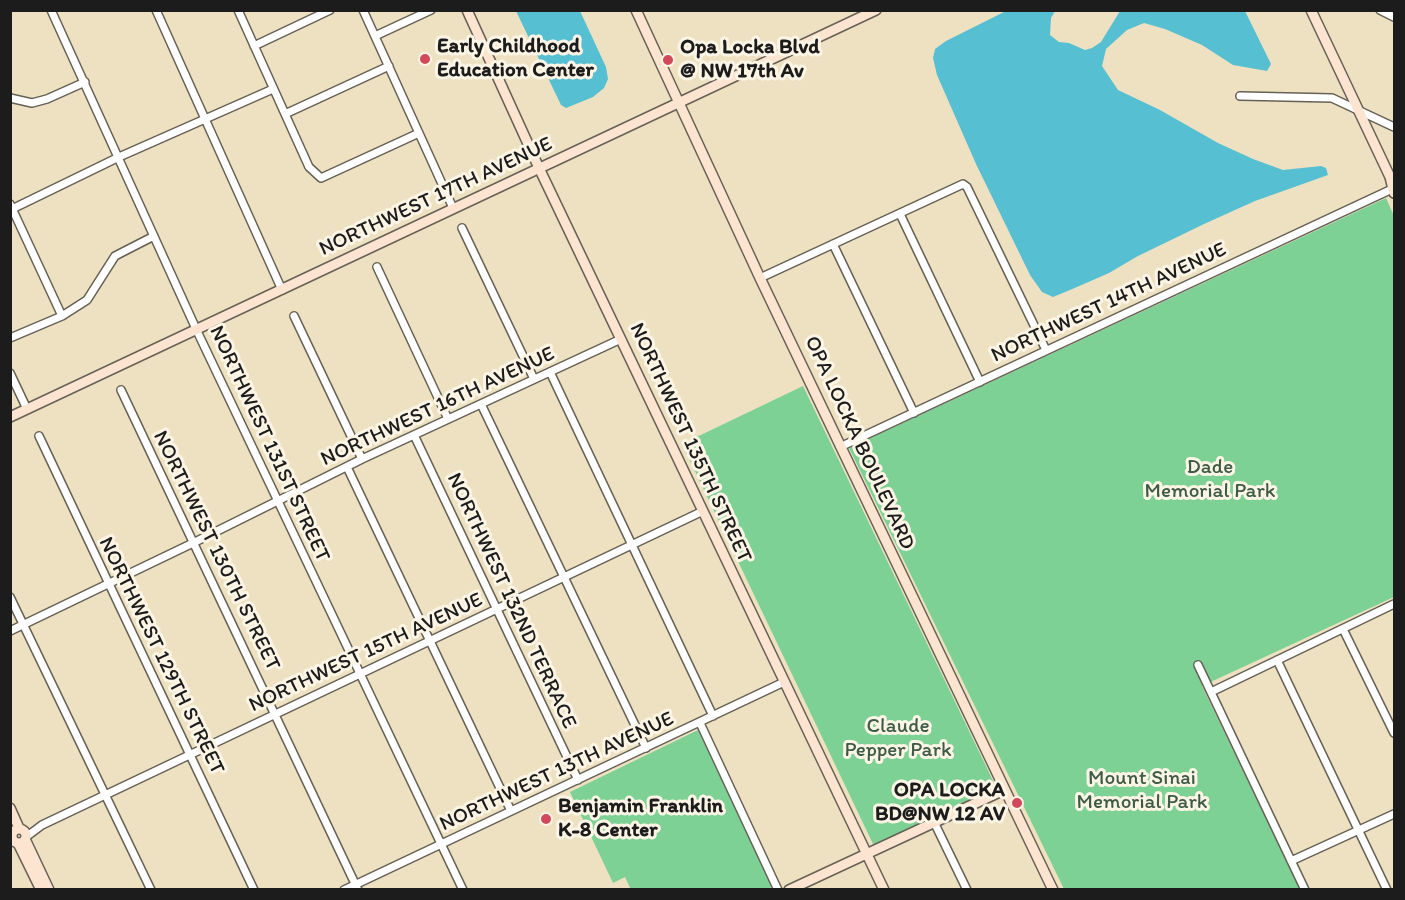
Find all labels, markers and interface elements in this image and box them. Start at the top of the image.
place label: Early Childhood Education Center [437,34,594,84]
place label: Opa Locka Blvd @ NW 17th Av [680,35,820,85]
marker: Early Childhood Education Center [418,52,432,66]
marker: Opa Locka Blvd @ NW 17th Av [661,53,675,67]
street label: NORTHWEST 17TH AVENUE [315,132,557,262]
street label: NORTHWEST 14TH AVENUE [987,237,1231,369]
street label: NORTHWEST 135TH STREET [623,319,757,567]
street label: NORTHWEST 131ST STREET [203,322,335,566]
street label: OPA LOCKA BOULEVARD [798,332,920,554]
street label: NORTHWEST 16TH AVENUE [317,342,559,472]
street label: NORTHWEST 130TH STREET [147,427,285,675]
park label: Dade Memorial Park [1144,455,1276,505]
street label: NORTHWEST 132ND TERRACE [441,469,581,733]
street label: NORTHWEST 129TH STREET [92,533,230,779]
street label: NORTHWEST 15TH AVENUE [245,588,487,718]
street label: NORTHWEST 13TH AVENUE [436,707,678,837]
park label: Claude Pepper Park [844,714,952,764]
park label: Mount Sinai Memorial Park [1076,766,1208,816]
place label: OPA LOCKA BD@NW 12 AV [875,778,1005,828]
place label: Benjamin Franklin K-8 Center [558,794,723,844]
marker: OPA LOCKA BD@NW 12 AV [1010,796,1024,810]
marker: Benjamin Franklin K-8 Center [539,812,553,826]

